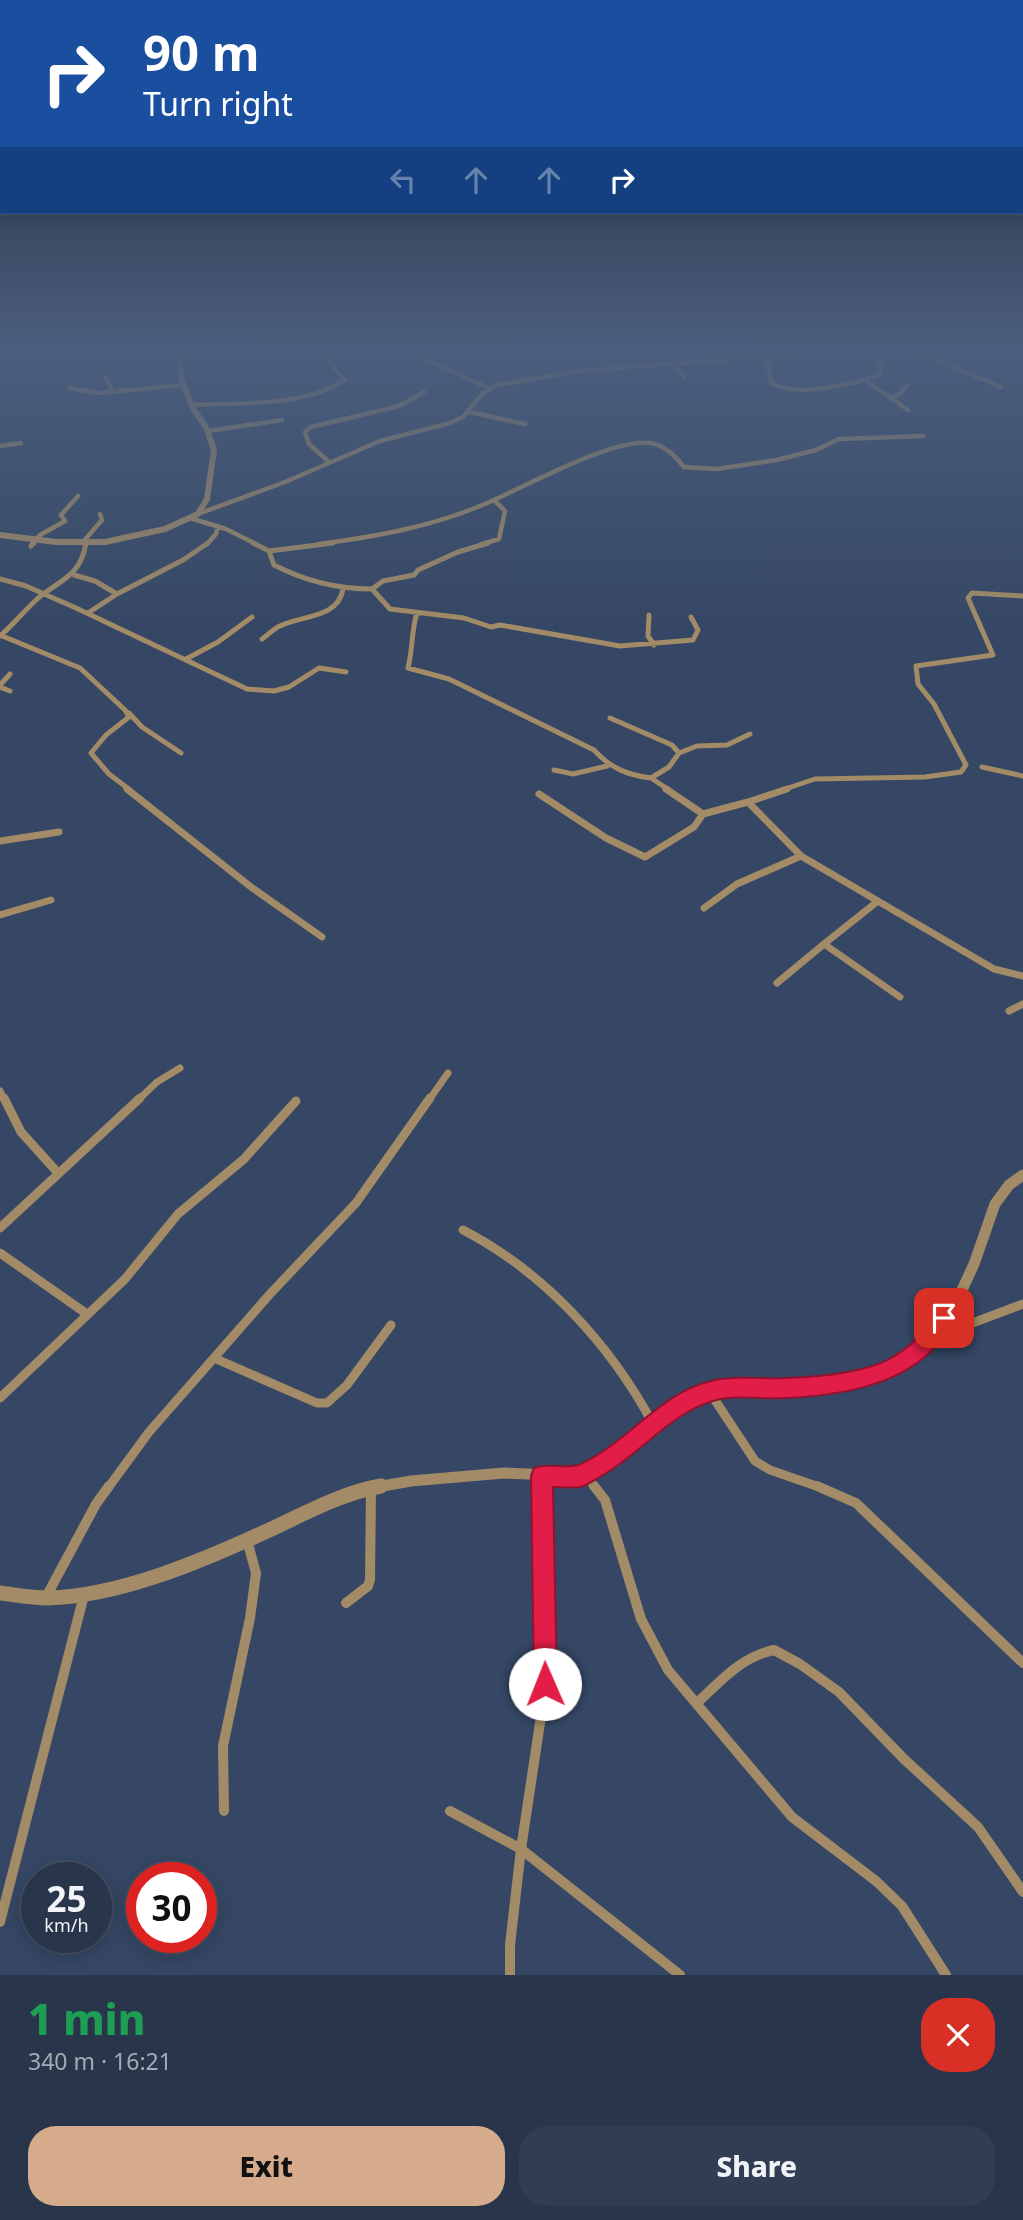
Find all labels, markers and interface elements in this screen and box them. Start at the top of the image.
text: 90 m [143,19,260,85]
icon: right [28,28,119,119]
text: Turn right [143,82,293,125]
icon: left [384,161,422,199]
icon: ahead [457,161,495,199]
icon: ahead [530,161,568,199]
icon: right [603,161,641,199]
pin [914,1288,974,1348]
icon: arrive [925,1299,963,1337]
position arrow [508,1647,582,1721]
speed limit sign: 30 [126,1862,217,1953]
text: 25 [46,1875,87,1922]
text: km/h [44,1913,89,1937]
text: 1 min [28,1990,145,2047]
button: close [921,1998,995,2072]
text: 340 m · 16:21 [28,2045,172,2077]
button: Exit [28,2126,505,2206]
button: Share [519,2126,995,2206]

